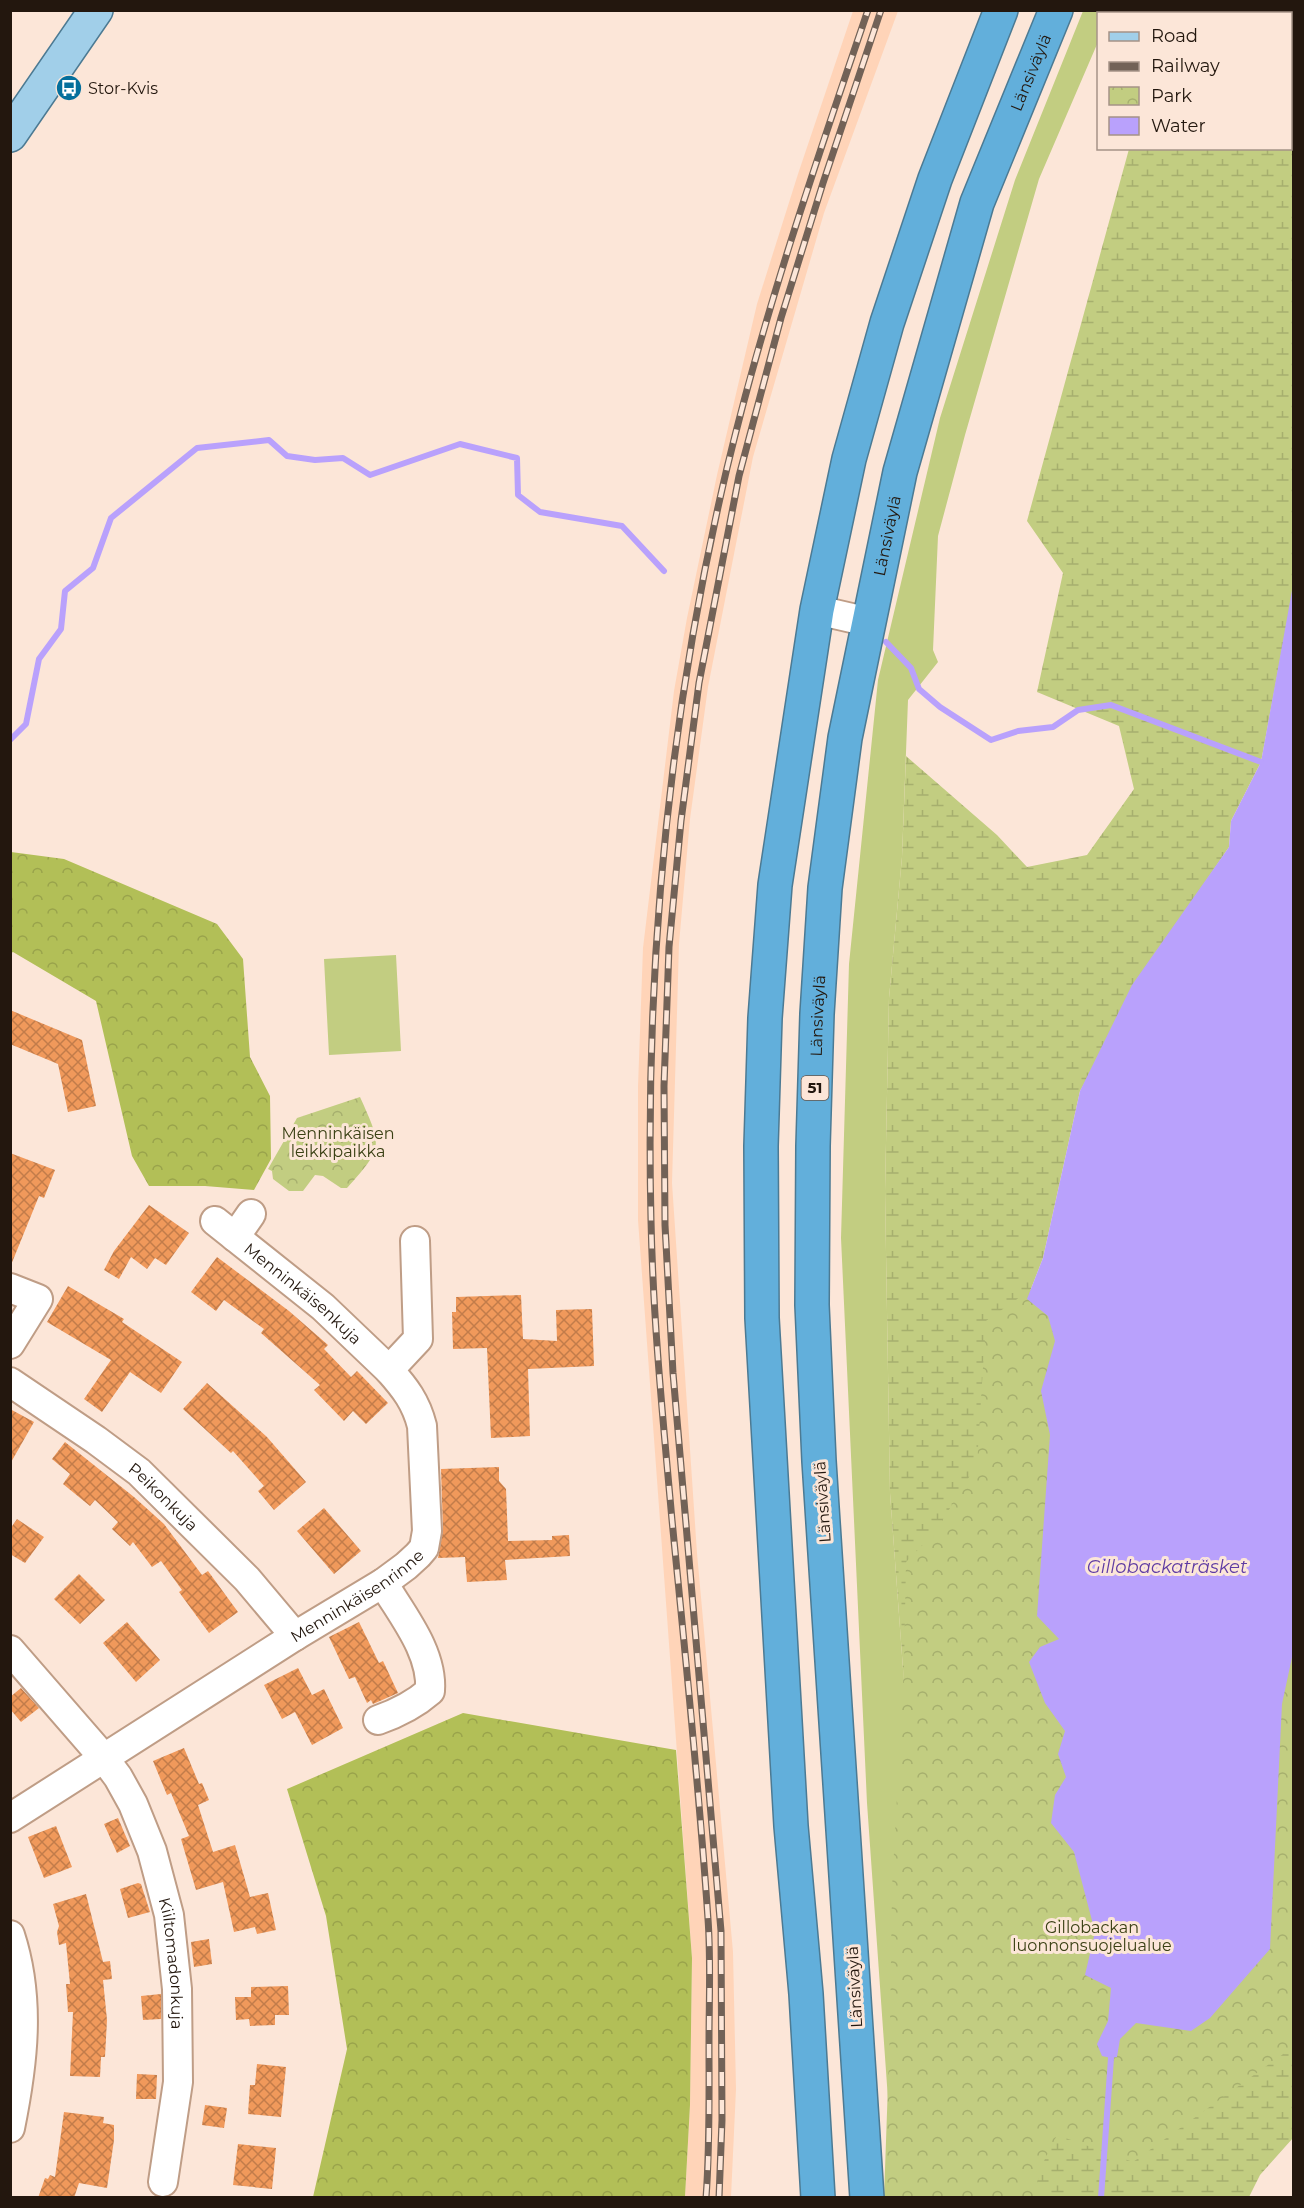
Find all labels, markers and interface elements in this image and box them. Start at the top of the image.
legend [1097,12,1292,150]
text: Road [1151,25,1198,47]
street label: Länsiväylä [1007,31,1055,114]
text: Railway [1151,55,1220,77]
bus stop icon: Stor-Kvis [54,73,84,103]
place label: Stor-Kvis [88,79,158,98]
text: Park [1151,85,1192,107]
text: Water [1151,115,1206,137]
street label: Länsiväylä [870,494,905,578]
street label: Länsiväylä [807,974,829,1057]
road number: 51 [802,1076,828,1100]
park label: Menninkäisen leikkipaikka [281,1124,395,1161]
street label: Menninkäisenkuja [240,1239,365,1348]
street label: Peikonkuja [125,1459,202,1535]
street label: Länsiväylä [810,1461,835,1543]
street label: Menninkäisenrinne [287,1546,428,1647]
water label: Gillobackaträsket [1087,1556,1248,1578]
street label: Kiiltomadonkuja [155,1895,186,2029]
park label: Gillobackan luonnonsuojelualue [1012,1918,1172,1955]
street label: Länsiväylä [843,1946,866,2028]

